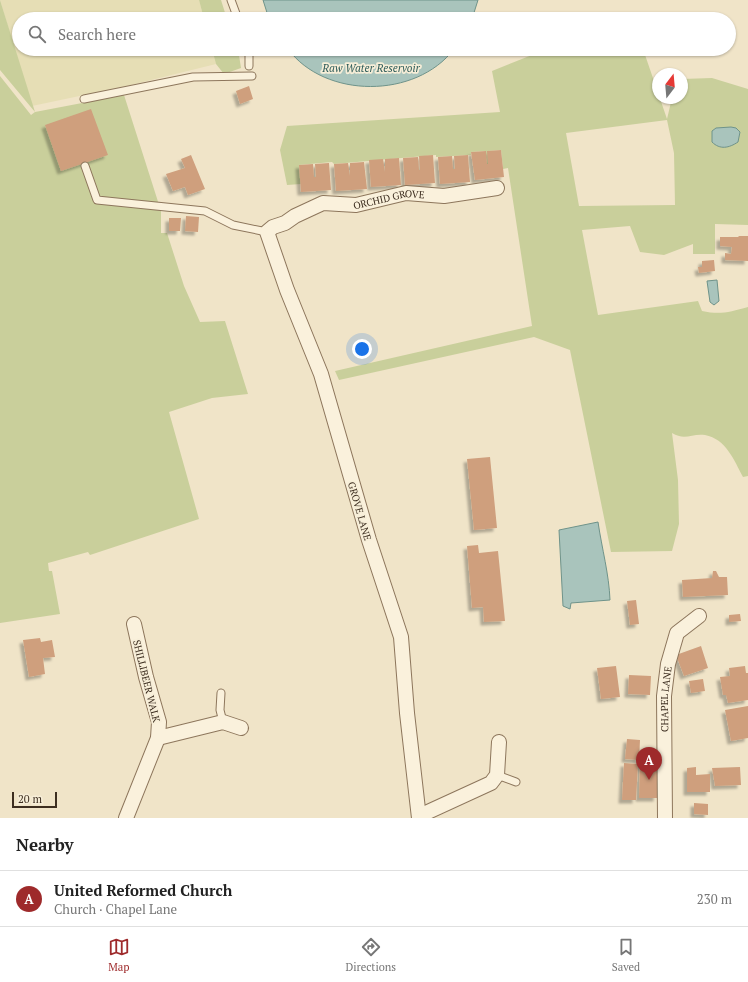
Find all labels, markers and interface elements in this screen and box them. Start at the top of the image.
search box [12,12,736,56]
icon: search [26,23,48,45]
text: Search here [58,24,136,44]
water label: Raw Water Reservoir [321,61,420,75]
north arrow [652,68,688,104]
street label: ORCHID GROVE [352,187,425,212]
your location [352,339,372,359]
street label: GROVE LANE [345,480,374,542]
street label: SHILLIBEER WALK [130,639,163,724]
street label: CHAPEL LANE [658,665,675,732]
pin: A [636,747,662,780]
scale bar [12,790,57,809]
text: 20 m [18,792,42,806]
text: Nearby [16,833,74,856]
text: United Reformed Church [54,880,232,900]
text: A [24,890,34,908]
text: 230 m [697,890,732,908]
text: Church · Chapel Lane [54,900,177,918]
tab: Map [108,936,130,974]
tab: Directions [345,936,396,974]
tab: Saved [612,936,640,974]

